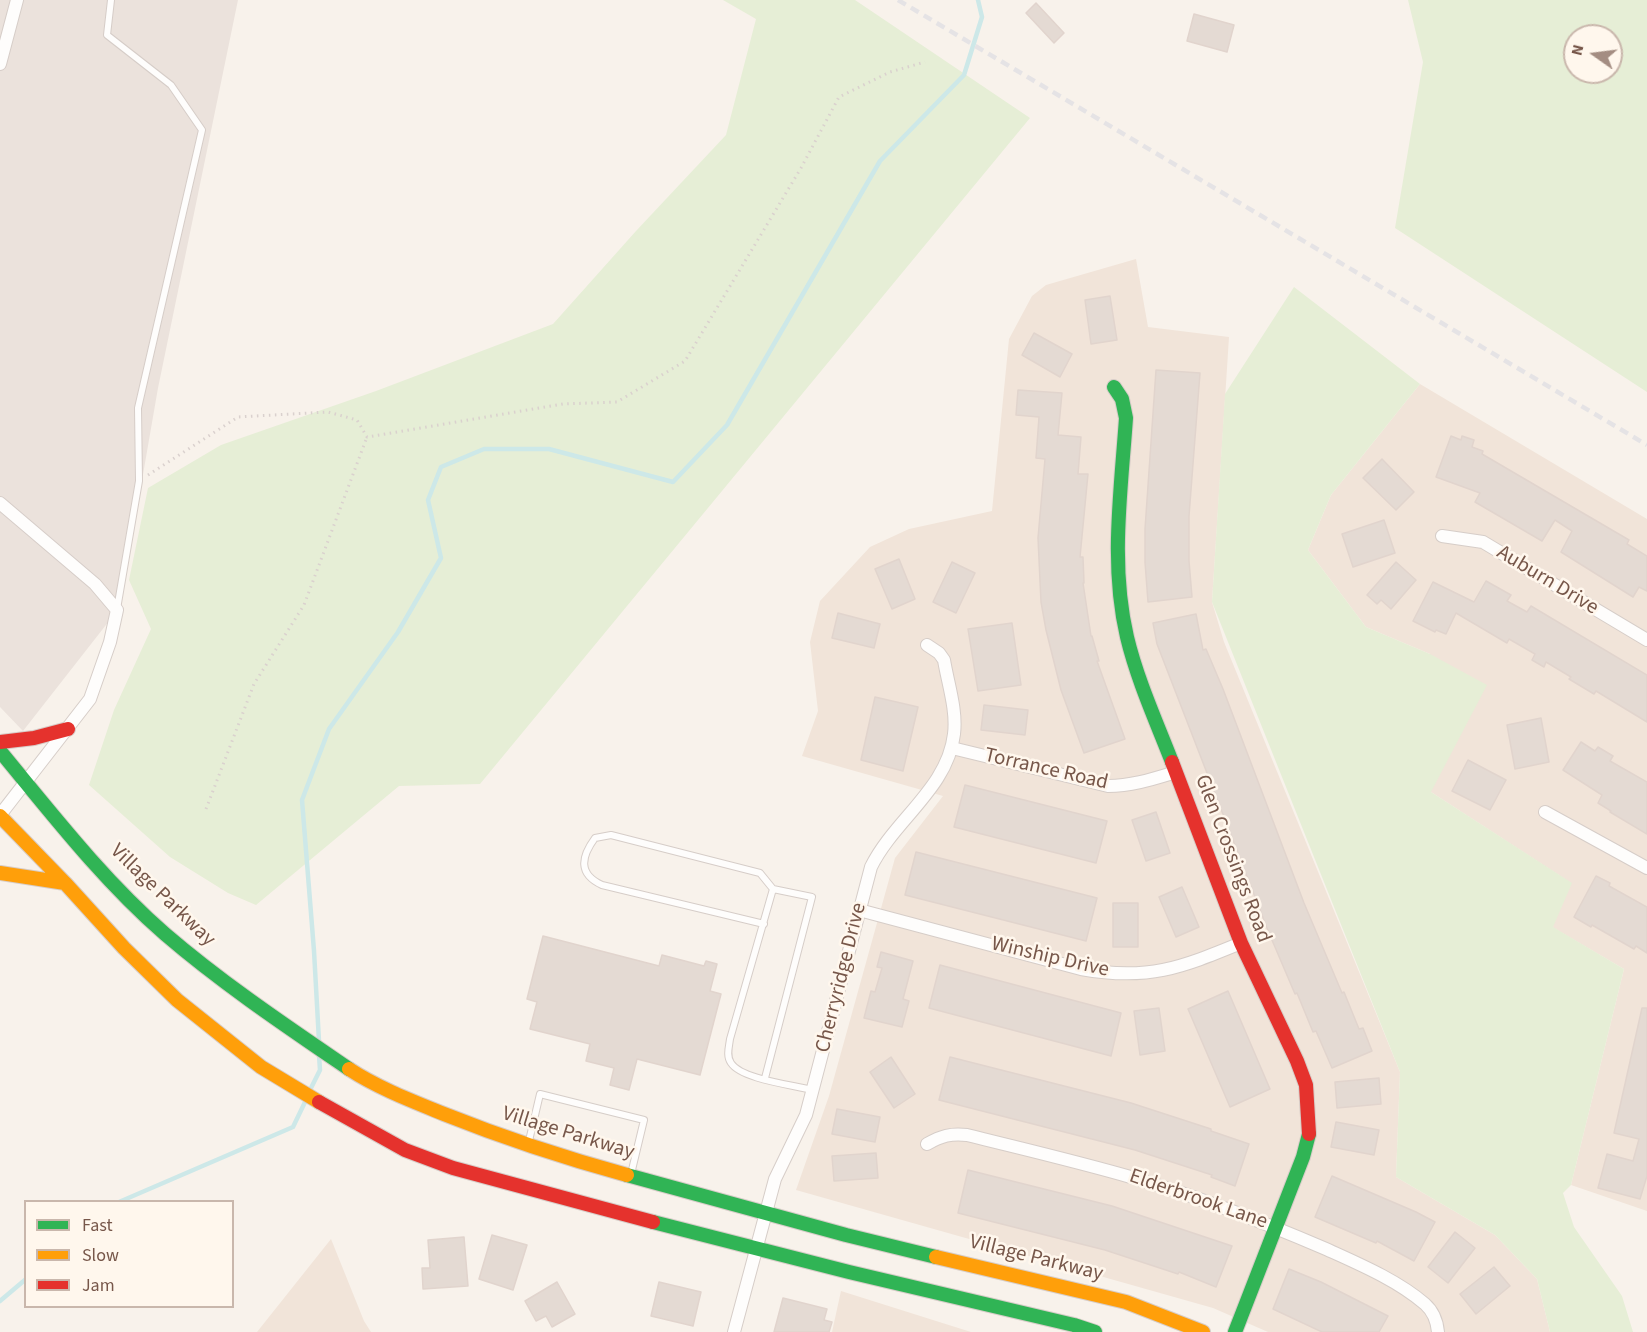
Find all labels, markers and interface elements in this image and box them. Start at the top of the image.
north arrow [1563,24,1623,84]
text: N [1566,42,1589,58]
street label: Auburn Drive [1492,541,1602,621]
street label: Torrance Road [982,744,1110,796]
street label: Glen Crossings Road [1188,772,1276,946]
street label: Village Parkway [104,839,220,953]
street label: Cherryridge Drive [811,901,873,1055]
street label: Winship Drive [989,932,1111,984]
street label: Village Parkway [499,1102,637,1166]
street label: Elderbrook Lane [1126,1165,1270,1235]
legend [24,1200,234,1308]
text: Fast [82,1213,113,1238]
street label: Village Parkway [967,1230,1105,1288]
text: Slow [82,1243,119,1268]
text: Jam [82,1273,115,1298]

